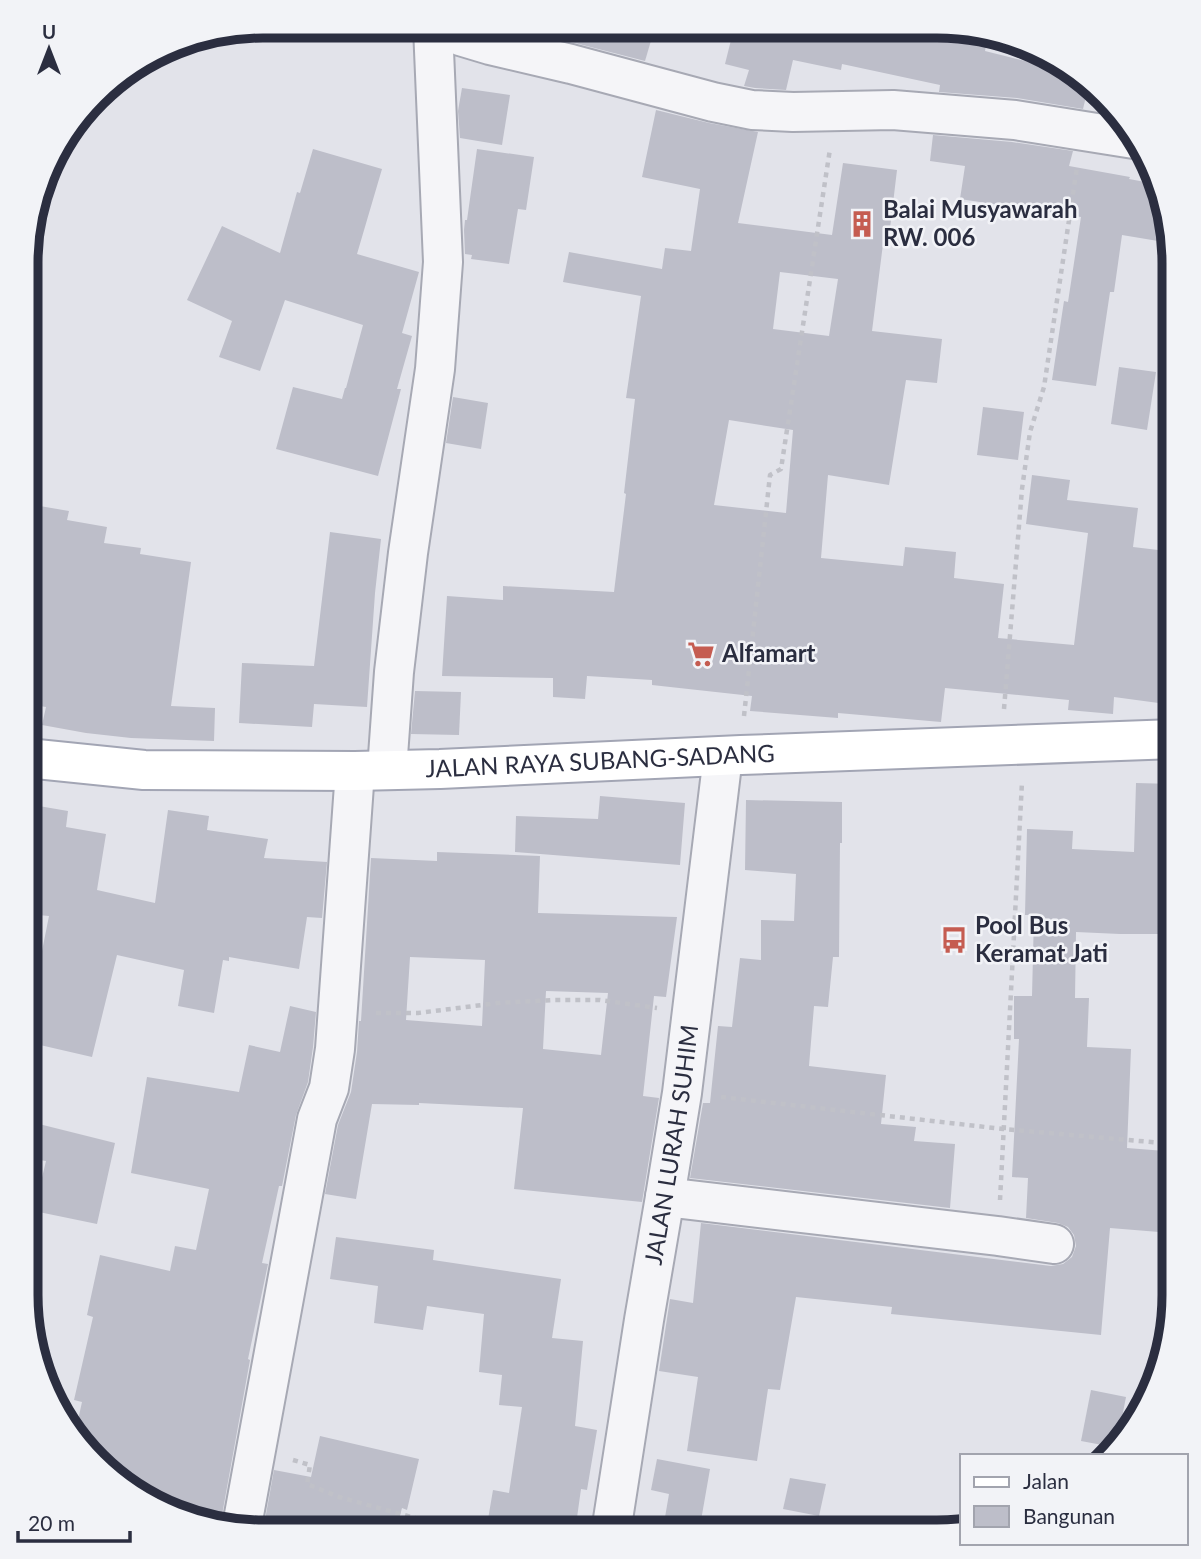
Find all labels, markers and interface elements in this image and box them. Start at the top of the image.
north arrow [14,14,84,84]
text: U [42,20,56,43]
place label: Balai Musyawarah RW. 006 [883,194,1077,251]
building icon: Balai Musyawarah RW. 006 [847,209,877,239]
place label: Alfamart [721,638,816,667]
supermarket icon: Alfamart [686,639,716,669]
street label: JALAN RAYA SUBANG-SADANG [425,738,775,782]
place label: Pool Bus Keramat Jati [975,910,1108,967]
bus stop icon: Pool Bus Keramat Jati [939,925,969,955]
street label: JALAN LURAH SUHIM [638,1023,703,1267]
legend [960,1454,1187,1545]
text: Jalan [1023,1468,1069,1493]
scale bar [18,1500,130,1544]
text: Bangunan [1023,1503,1115,1528]
text: 20 m [28,1510,75,1535]

